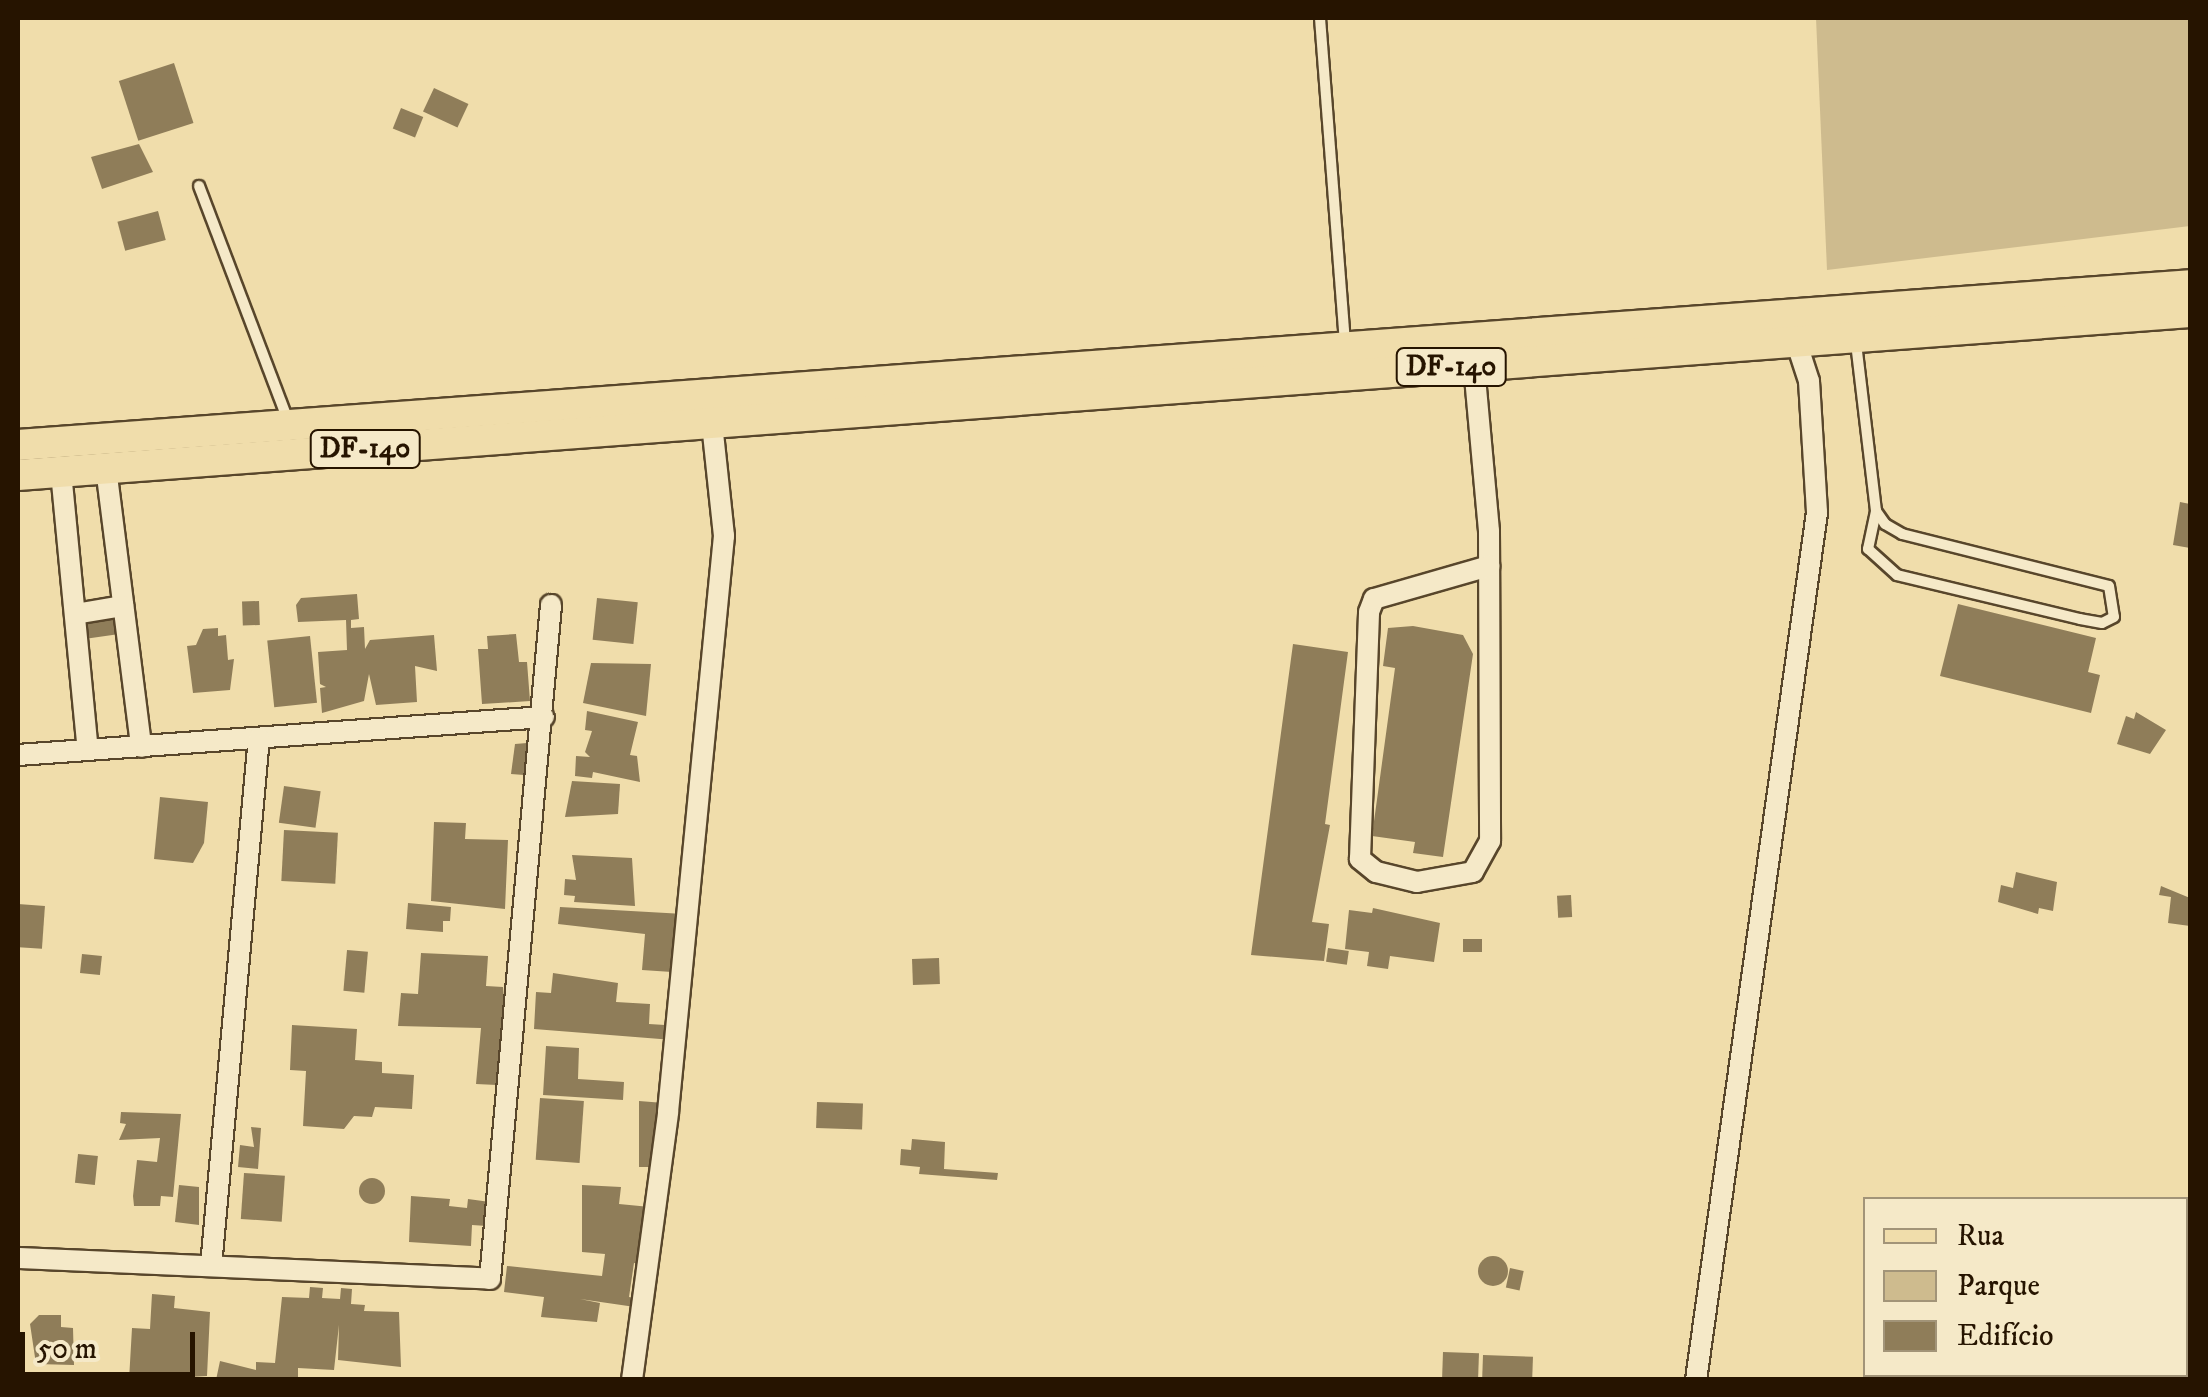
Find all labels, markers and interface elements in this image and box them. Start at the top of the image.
road number: DF-140 [1394,344,1508,390]
road number: DF-140 [308,426,422,472]
legend [1863,1197,2188,1377]
text: Rua [1957,1218,2004,1255]
text: Parque [1957,1268,2040,1305]
scale bar [25,1312,200,1374]
text: Edifício [1957,1318,2053,1355]
text: 50 m [37,1331,97,1368]

